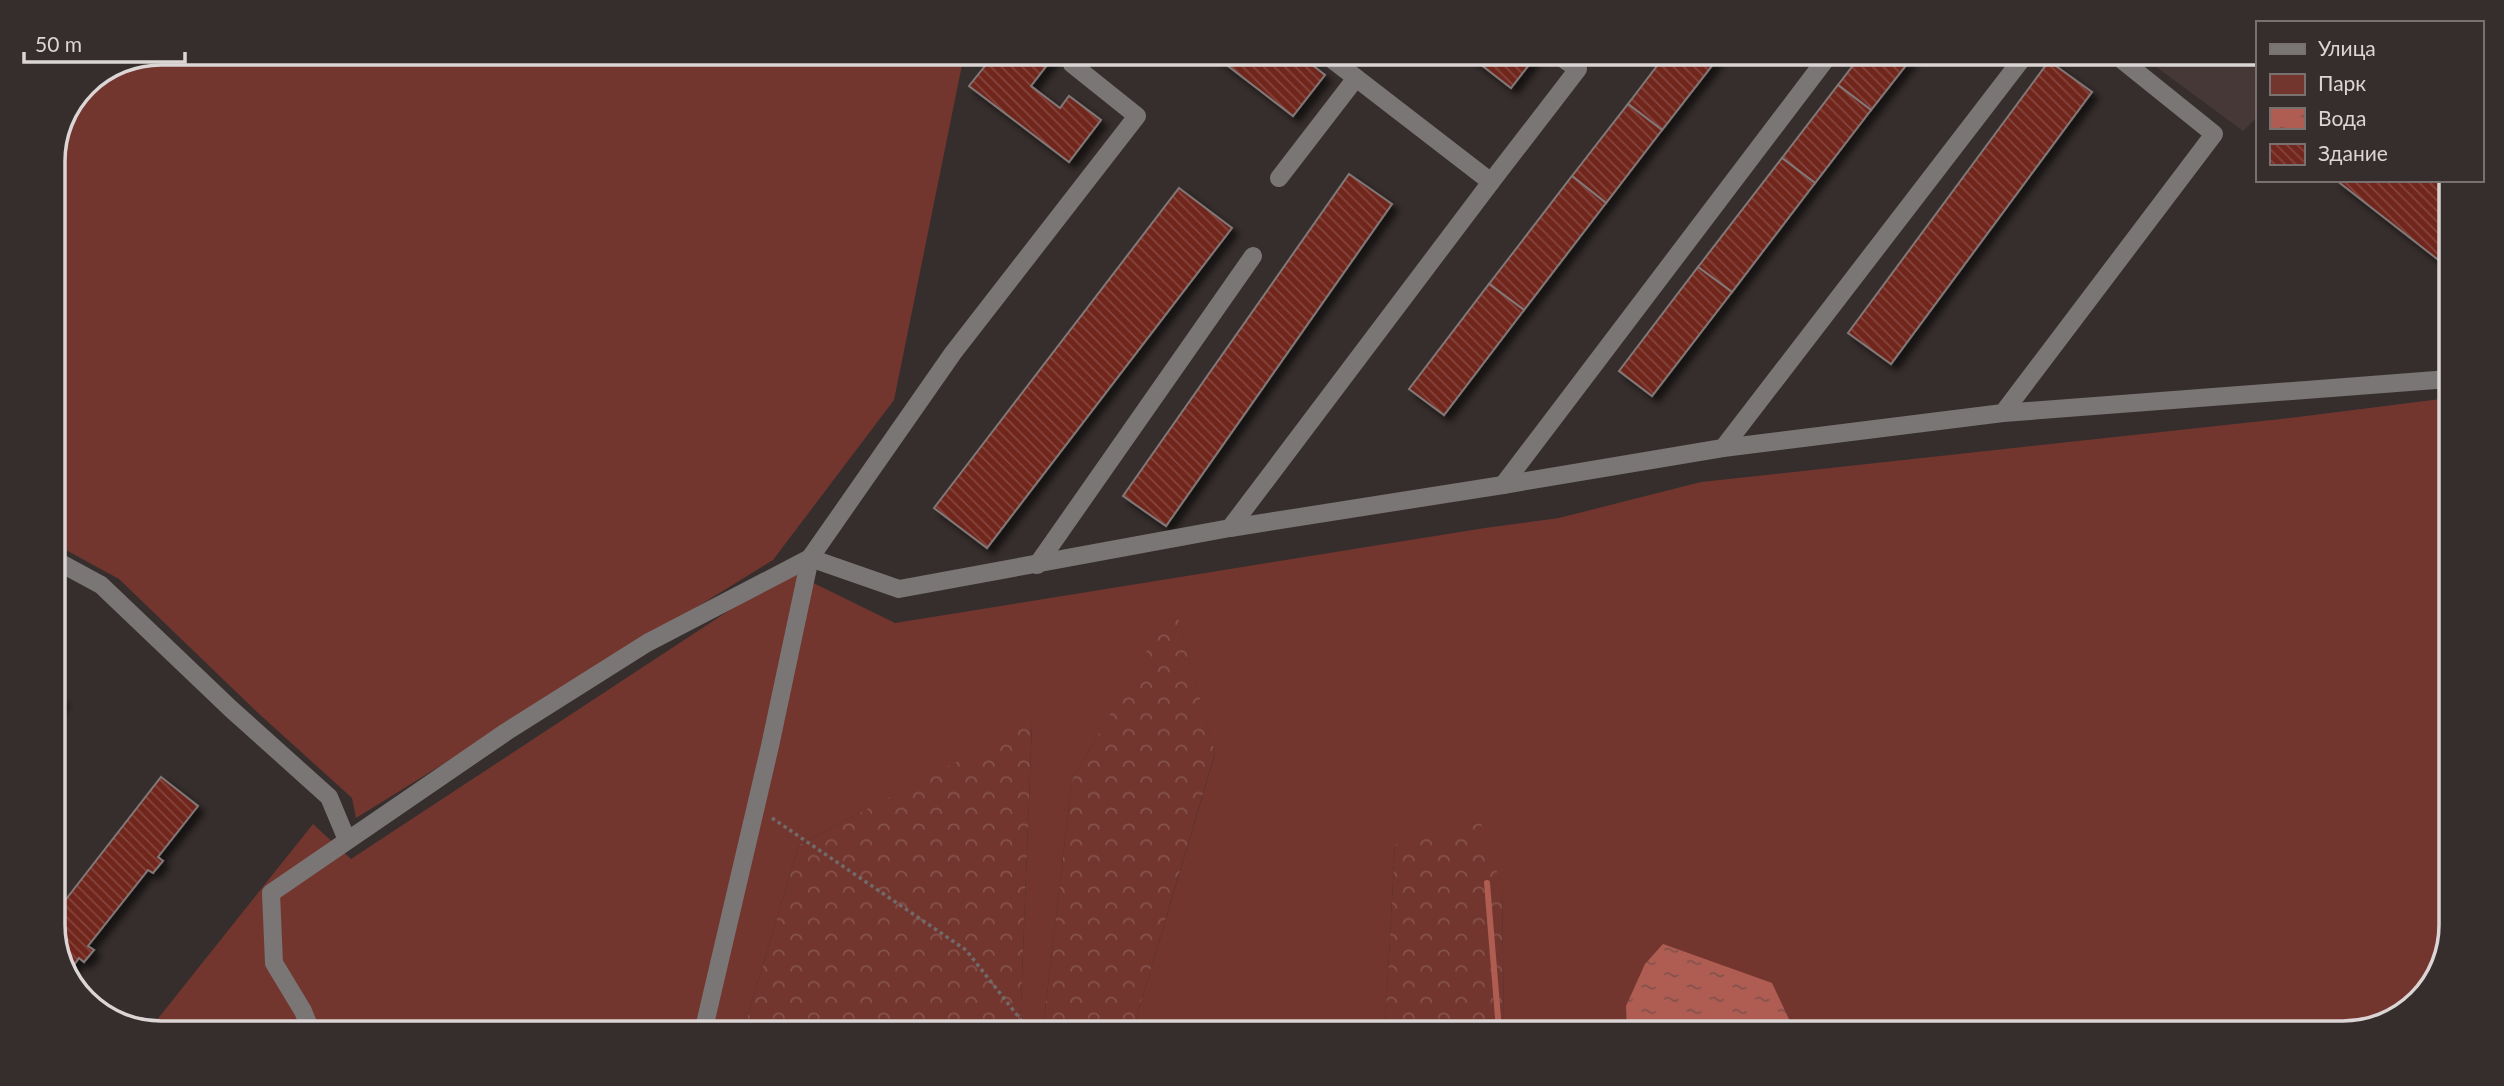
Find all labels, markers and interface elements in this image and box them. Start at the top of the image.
scale bar [24,21,186,65]
legend [2256,21,2483,182]
text: 50 m [35,31,82,56]
text: Улица [2318,35,2376,60]
text: Парк [2318,70,2366,95]
text: Вода [2318,105,2366,130]
text: Здание [2318,140,2388,165]

